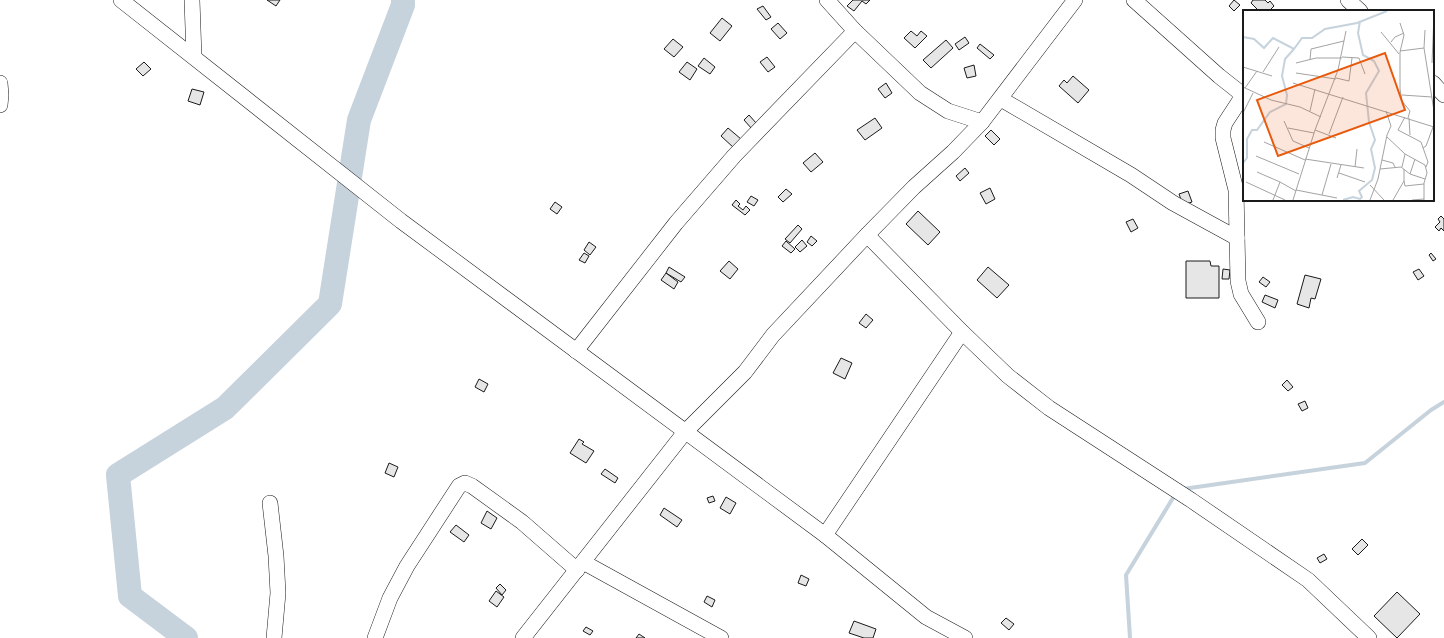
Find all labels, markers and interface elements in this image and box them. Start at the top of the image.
inset map [1243,10,1434,201]

